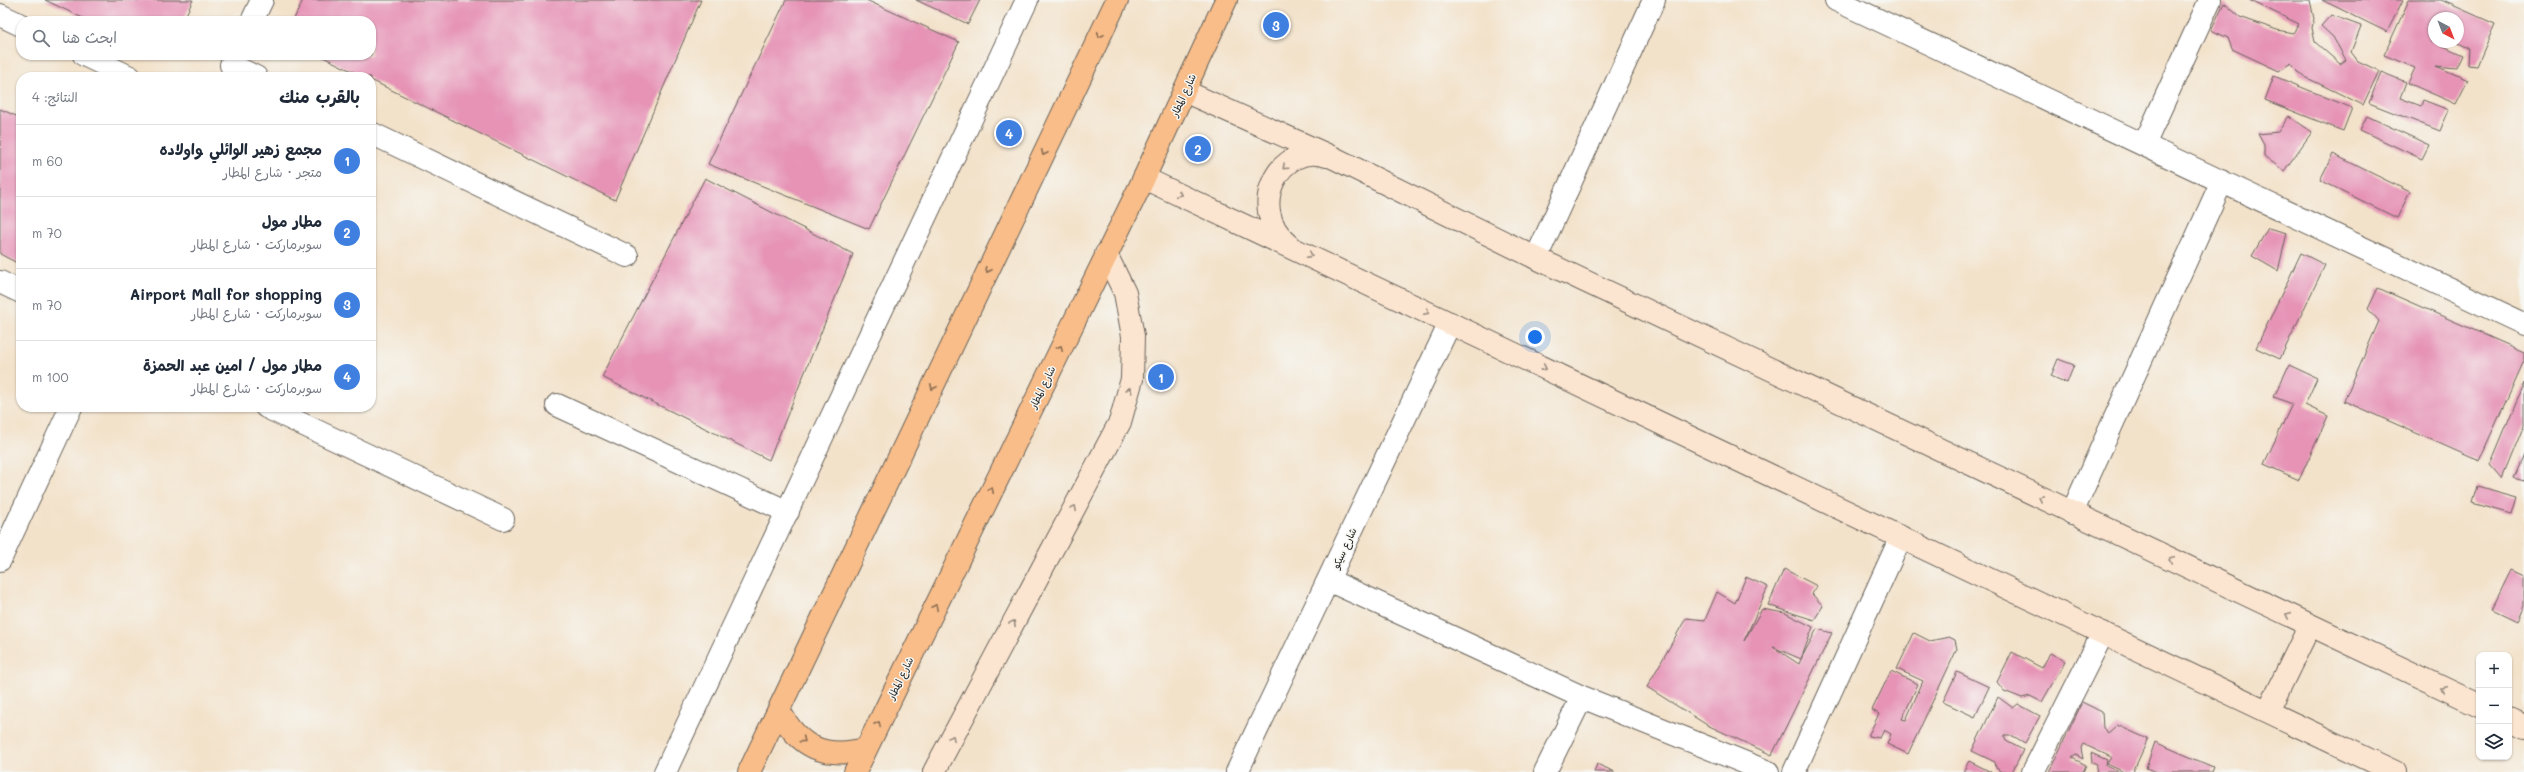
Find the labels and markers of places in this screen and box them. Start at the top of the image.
pin: 3 [1263,10,1289,40]
pin: 4 [996,118,1022,148]
pin: 2 [1185,134,1211,164]
pin: 1 [1148,362,1174,392]

